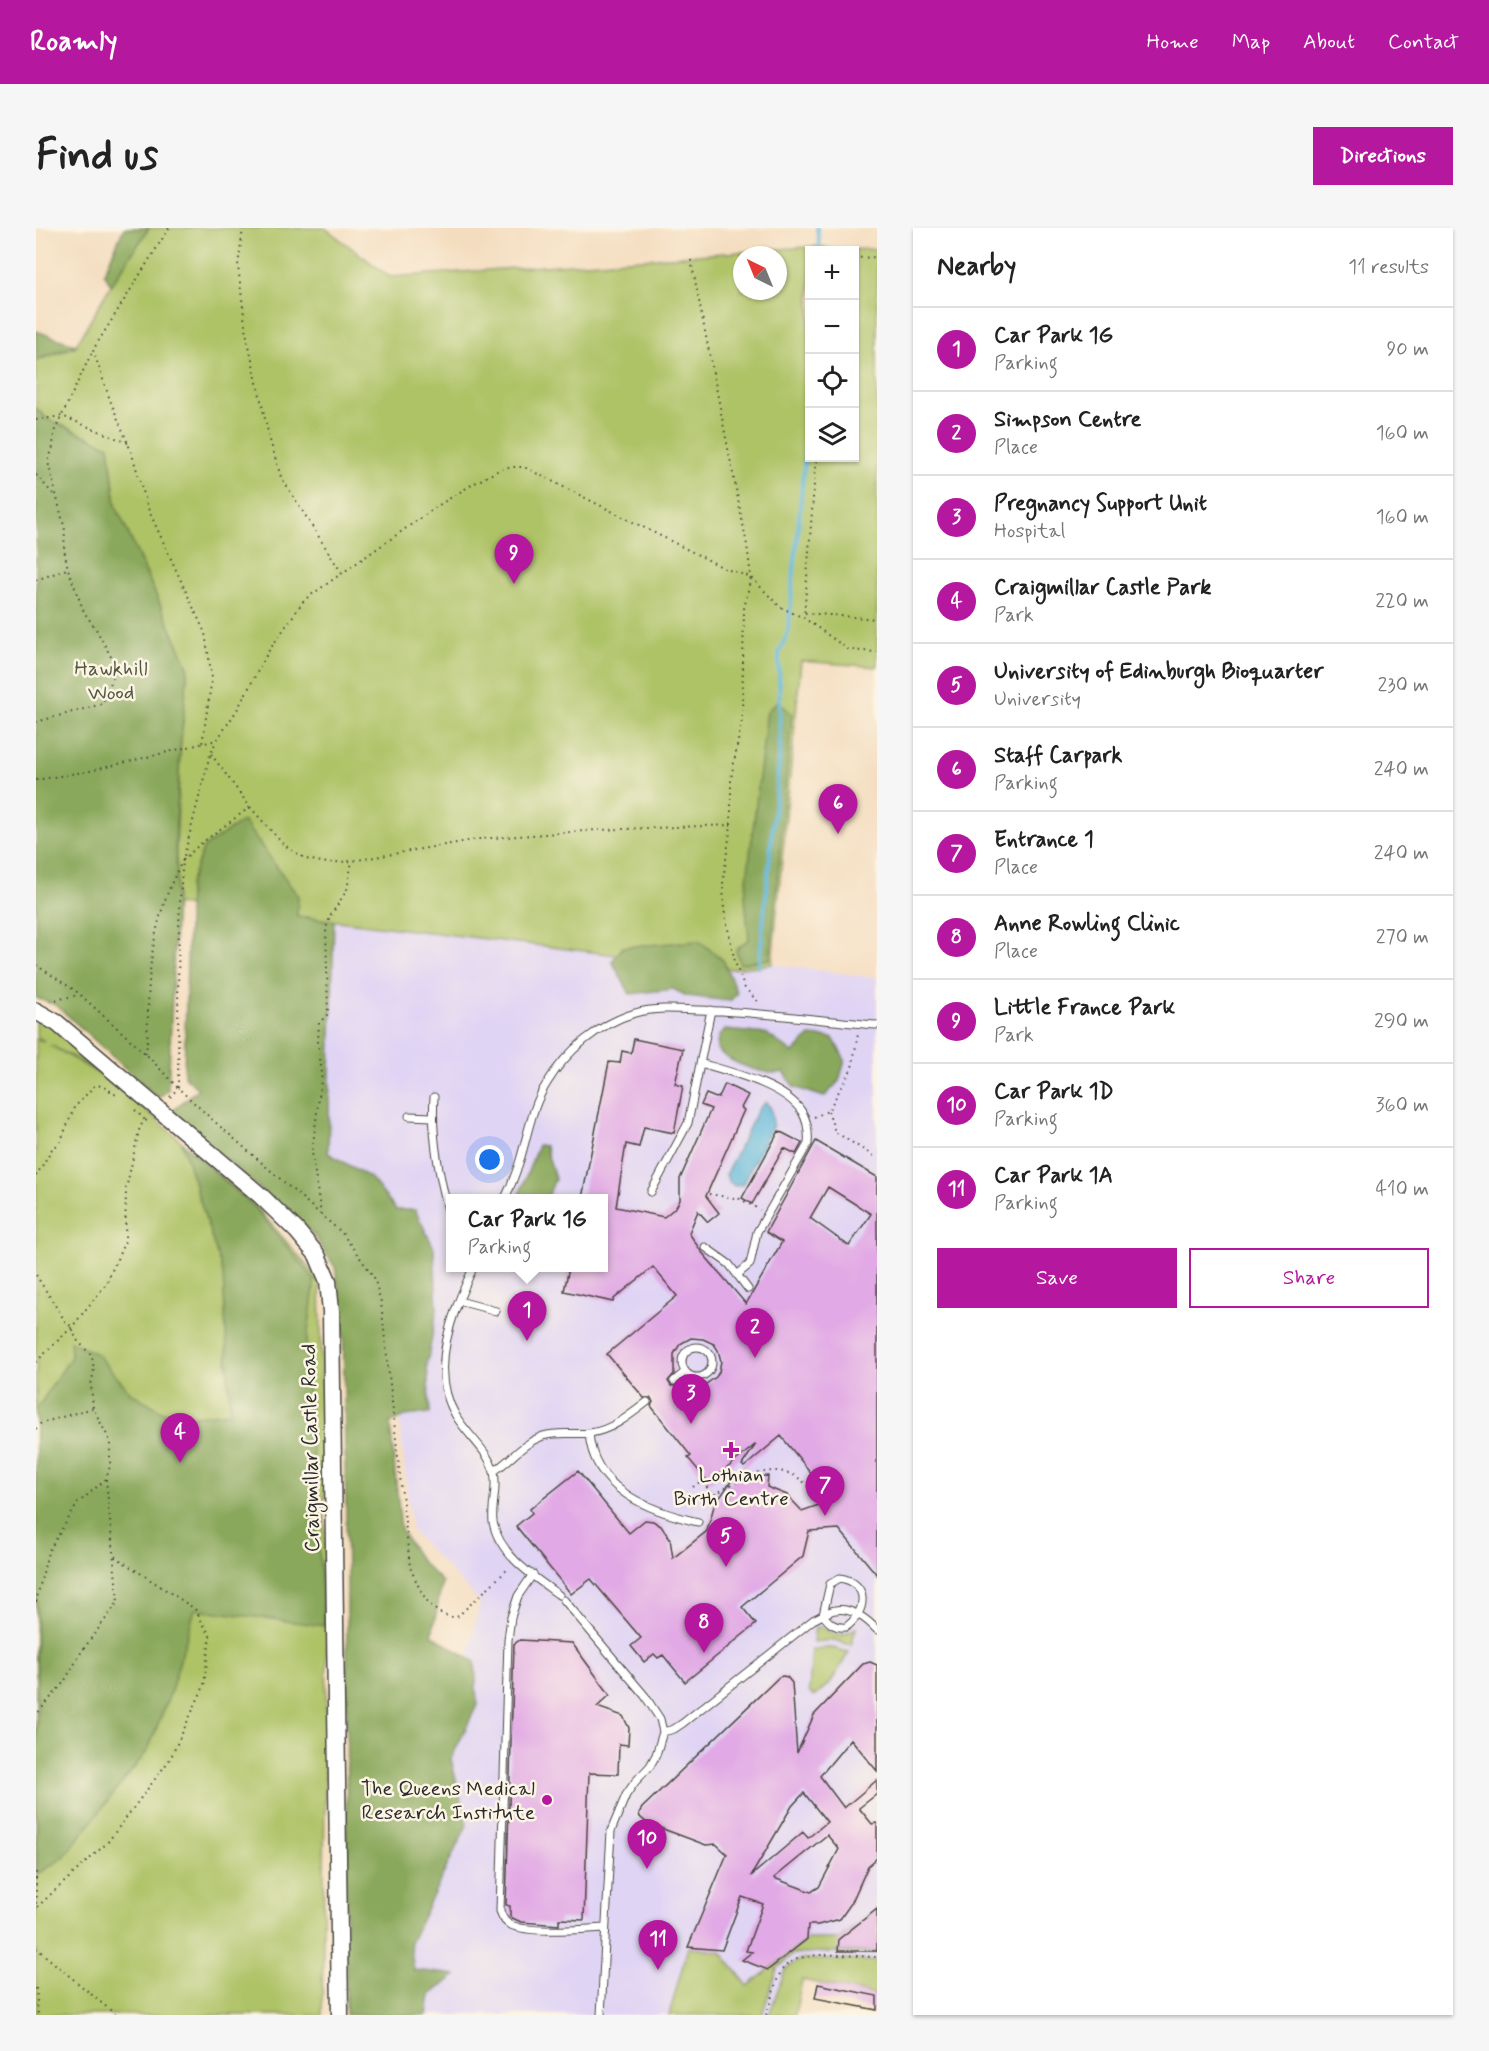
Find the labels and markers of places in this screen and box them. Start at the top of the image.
pin: 9 [494,534,534,584]
pin: 6 [818,784,858,834]
pin: 1 [508,1292,546,1341]
pin: 2 [736,1308,774,1358]
pin: 3 [672,1374,710,1424]
pin: 4 [160,1414,200,1463]
marker: Lothian Birth Centre [722,1441,740,1459]
place label: Lothian Birth Centre [673,1461,789,1513]
pin: 7 [806,1466,844,1516]
pin: 5 [706,1518,746,1567]
pin: 8 [684,1604,724,1653]
place label: The Queens Medical Research Institute [361,1775,535,1827]
marker: The Queens Medical Research Institute [540,1793,554,1807]
pin: 10 [628,1820,666,1869]
pin: 11 [638,1920,678,1970]

